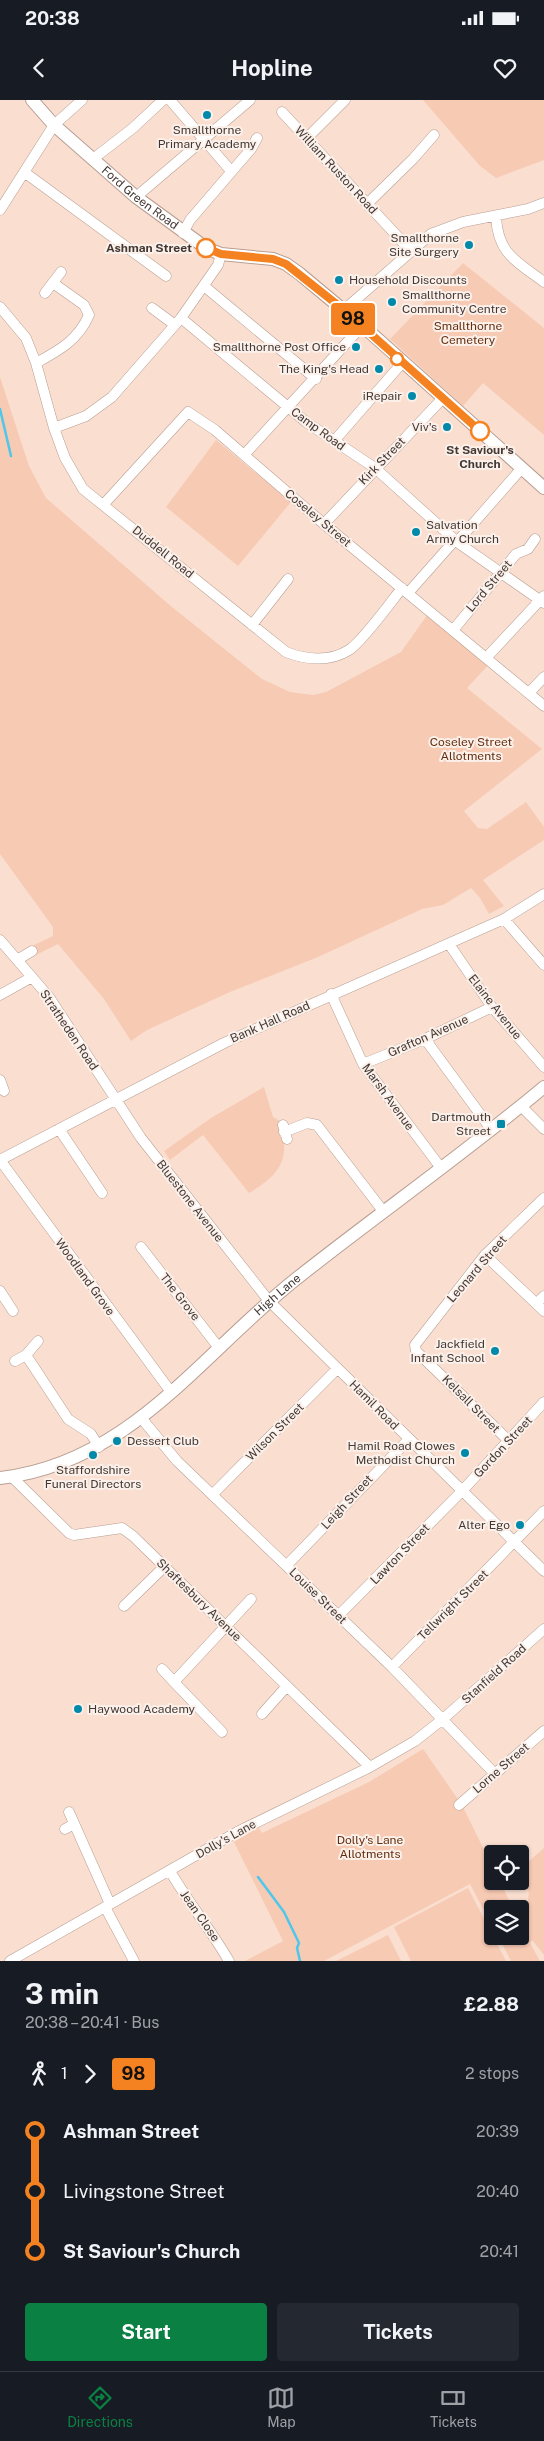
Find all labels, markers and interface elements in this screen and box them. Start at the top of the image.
text: 20:38 [25,7,80,29]
icon: back [25,54,53,82]
icon: heart [491,54,519,82]
text: Hopline [231,55,313,81]
marker: Smallthorne Primary Academy [201,109,213,121]
place label: Smallthorne Primary Academy [158,123,257,151]
street label: William Ruston Road [292,123,380,217]
street label: Ford Green Road [99,163,181,232]
place label: Smallthorne Site Surgery [389,231,460,259]
marker: Ashman Street [196,238,216,258]
marker: Smallthorne Site Surgery [463,239,475,251]
place label: Ashman Street [106,241,192,255]
place label: Household Discounts [349,273,467,287]
marker: Household Discounts [333,274,345,286]
place label: Smallthorne Community Centre [402,288,507,316]
marker: Smallthorne Community Centre [386,296,398,308]
line badge: 98 [330,303,376,335]
text: 98 [341,308,365,329]
park label: Smallthorne Cemetery [434,319,502,347]
place label: Smallthorne Post Office [213,340,346,354]
marker: Smallthorne Post Office [350,341,362,353]
unlabelled marker [390,352,404,366]
place label: The King's Head [279,362,369,376]
marker: The King's Head [373,363,385,375]
place label: iRepair [363,389,402,403]
marker: iRepair [406,390,418,402]
street label: Camp Road [288,405,348,453]
place label: Viv's [412,420,437,434]
marker: Viv's [441,421,453,433]
marker: St Saviour's Church [470,421,490,441]
street label: Kirk Street [356,434,408,488]
place label: St Saviour's Church [446,443,514,471]
street label: Coseley Street [282,486,354,550]
place label: Salvation Army Church [426,518,499,546]
street label: Duddell Road [130,523,196,581]
marker: Salvation Army Church [410,526,422,538]
street label: Lord Street [463,557,515,615]
park label: Coseley Street Allotments [430,735,512,763]
street label: Elaine Avenue [465,972,525,1042]
street label: Stratheden Road [37,987,101,1073]
street label: Bank Hall Road [228,998,312,1046]
street label: Grafton Avenue [386,1012,471,1060]
street label: Marsh Avenue [359,1061,417,1133]
place label: Dartmouth Street [431,1110,491,1138]
marker: Dartmouth Street [495,1118,507,1130]
street label: Bluestone Avenue [154,1157,226,1245]
street label: Leonard Street [444,1233,510,1305]
street label: Woodland Grove [52,1236,118,1318]
street label: The Grove [157,1270,203,1324]
street label: High Lane [251,1271,304,1318]
place label: Jackfield Infant School [411,1337,485,1365]
marker: Jackfield Infant School [489,1345,501,1357]
street label: Kelsall Street [439,1372,503,1436]
street label: Hamil Road [346,1377,402,1433]
street label: Wilson Street [243,1400,307,1464]
street label: Gordon Street [471,1413,535,1481]
place label: Dessert Club [127,1434,199,1448]
marker: Dessert Club [111,1435,123,1447]
place label: Hamil Road Clowes Methodist Church [348,1439,455,1467]
marker: Hamil Road Clowes Methodist Church [459,1447,471,1459]
marker: Staffordshire Funeral Directors [87,1449,99,1461]
place label: Staffordshire Funeral Directors [45,1463,141,1491]
street label: Leigh Street [318,1472,376,1532]
place label: Alter Ego [458,1518,510,1532]
marker: Alter Ego [514,1519,526,1531]
street label: Lawton Street [368,1521,433,1587]
street label: Shaftesbury Avenue [154,1556,245,1644]
street label: Louise Street [286,1565,350,1627]
street label: Tellwright Street [415,1567,491,1643]
street label: Stanfield Road [459,1641,529,1707]
place label: Haywood Academy [88,1702,196,1716]
marker: Haywood Academy [72,1703,84,1715]
street label: Lorne Street [470,1740,532,1796]
street label: Dolly's Lane [193,1817,259,1861]
park label: Dolly's Lane Allotments [337,1833,404,1861]
map controls [484,1845,529,1945]
button: locate [484,1845,529,1890]
street label: Jean Close [177,1888,223,1944]
button: layers [484,1900,529,1945]
text: 3 min [25,1977,99,2010]
text: £2.88 [464,1993,519,2015]
text: 20:38 – 20:41 · Bus [25,2013,159,2032]
icon: walk [25,2060,53,2088]
icon: forward [76,2060,104,2088]
text: 98 [122,2063,145,2084]
text: 1 [61,2064,68,2083]
text: 2 stops [465,2064,519,2083]
text: Ashman Street [63,2120,199,2142]
text: 20:39 [476,2122,519,2141]
text: Livingstone Street [63,2180,225,2202]
text: 20:40 [476,2182,519,2201]
text: St Saviour's Church [63,2240,240,2262]
text: 20:41 [480,2242,519,2261]
button: Start [25,2303,267,2361]
button: Tickets [277,2303,519,2361]
tab: Directions [67,2384,133,2430]
tab: Map [267,2384,296,2430]
tab: Tickets [430,2384,477,2430]

